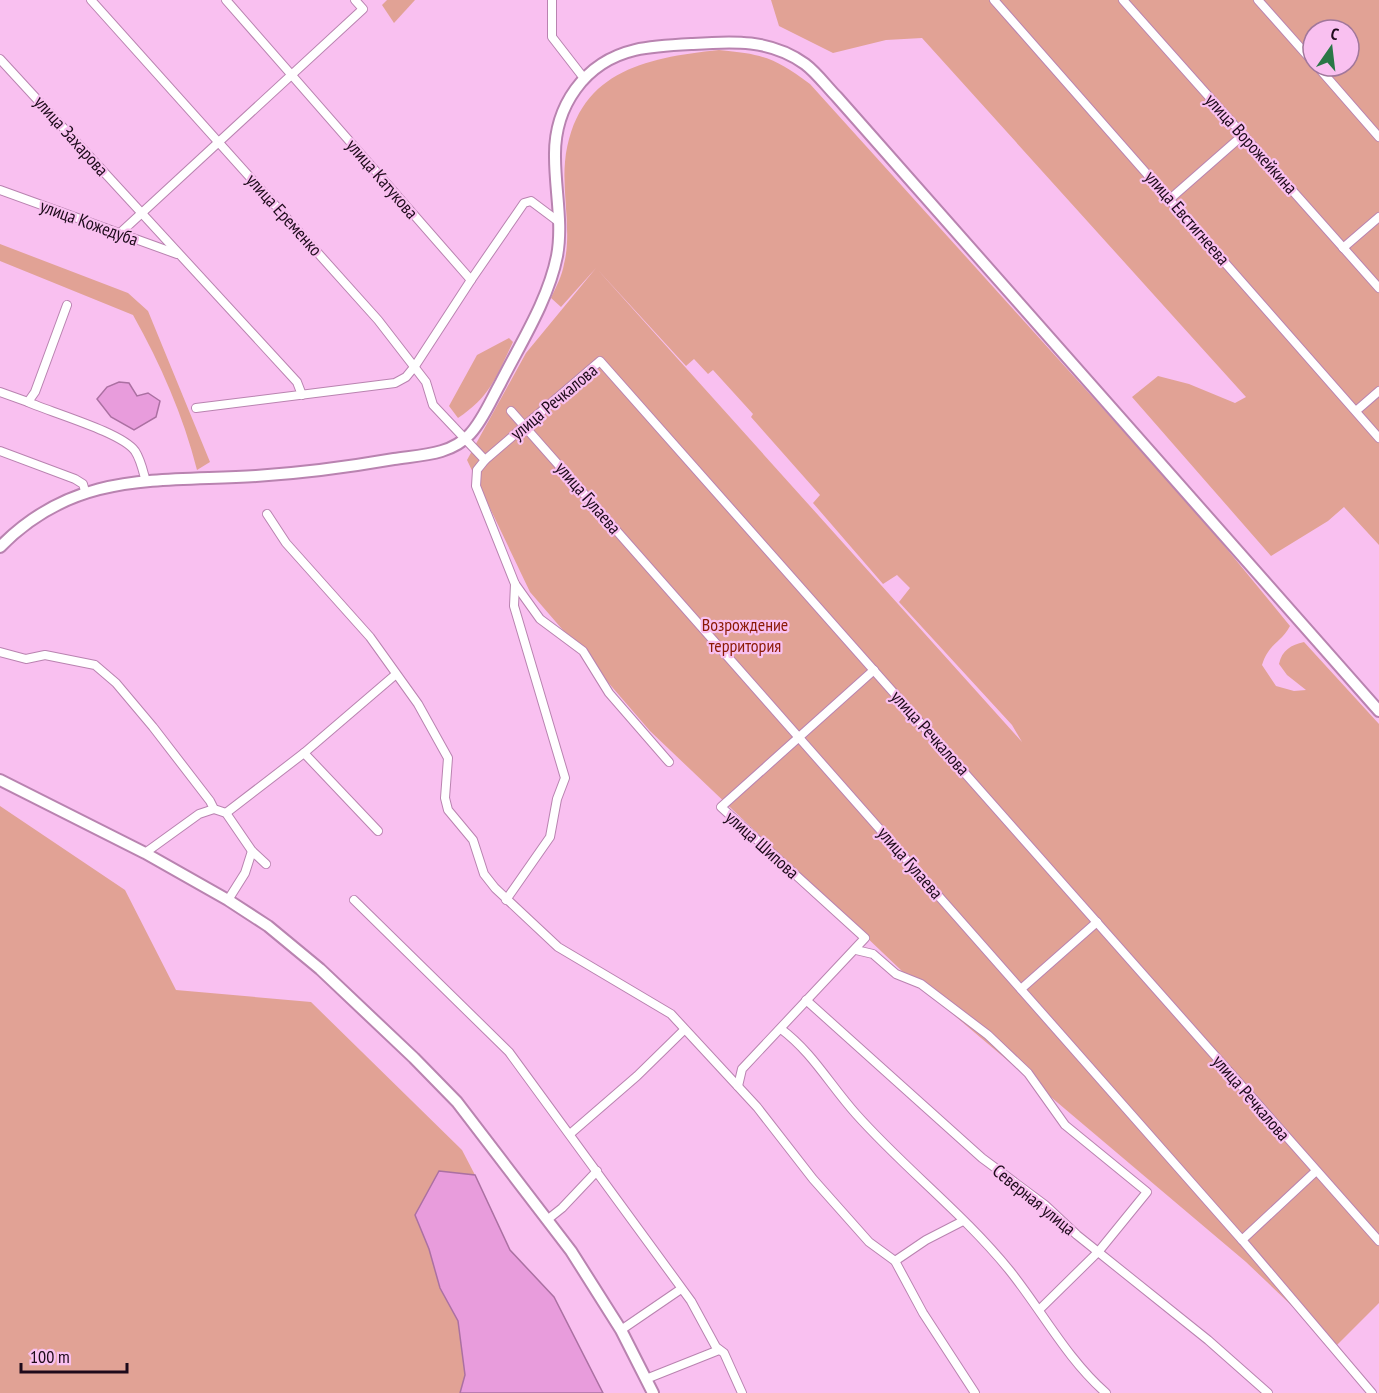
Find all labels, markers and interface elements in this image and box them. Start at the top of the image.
north arrow [1301,18,1361,78]
text: С [1329,23,1341,44]
street label: улица Ворожейкина [1200,89,1302,199]
street label: улица Захарова [29,91,114,181]
street label: улица Катукова [341,134,423,223]
street label: улица Евстигнеева [1140,166,1235,270]
street label: улица Еременко [241,169,328,261]
street label: улица Кожедуба [37,194,141,251]
street label: улица Речкалова [505,359,602,445]
street label: улица Гулаева [551,457,626,539]
park label: Возрождение территория [702,613,788,657]
street label: улица Речкалова [886,685,975,780]
street label: улица Шипова [721,806,804,884]
street label: улица Гулаева [873,822,948,904]
street label: улица Речкалова [1208,1050,1295,1145]
street label: Северная улица [988,1159,1081,1240]
scale bar [21,1336,128,1374]
text: 100 m [30,1345,70,1368]

